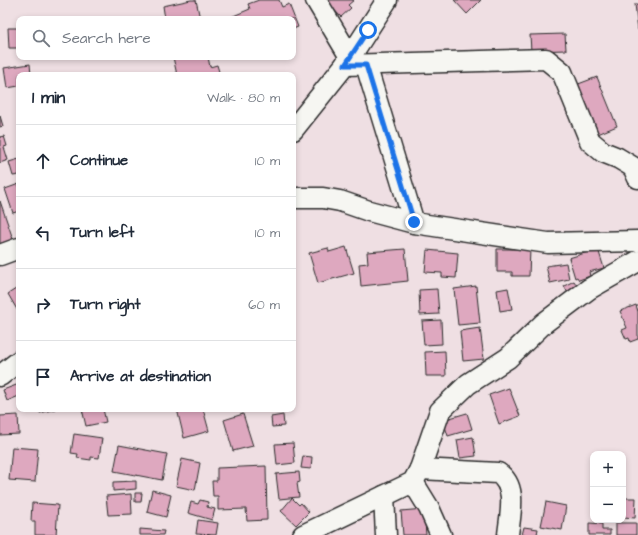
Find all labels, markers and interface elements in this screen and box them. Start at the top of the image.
search box [16,16,296,60]
route start [359,21,377,39]
icon: search [30,27,52,49]
text: Search here [62,28,151,49]
text: 1 min [32,86,65,110]
text: Walk · 80 m [207,89,280,107]
icon: ahead [32,150,54,172]
text: Continue [70,150,128,171]
text: 10 m [255,152,280,170]
route end [405,213,423,231]
icon: left [32,222,54,244]
text: Turn left [70,222,134,243]
text: 10 m [255,224,280,242]
icon: right [32,294,54,316]
text: Turn right [70,294,141,315]
text: 60 m [248,296,280,314]
icon: arrive [32,366,54,388]
text: Arrive at destination [70,366,211,387]
map controls [590,451,626,523]
button: + [590,451,626,487]
button: − [590,487,626,523]

